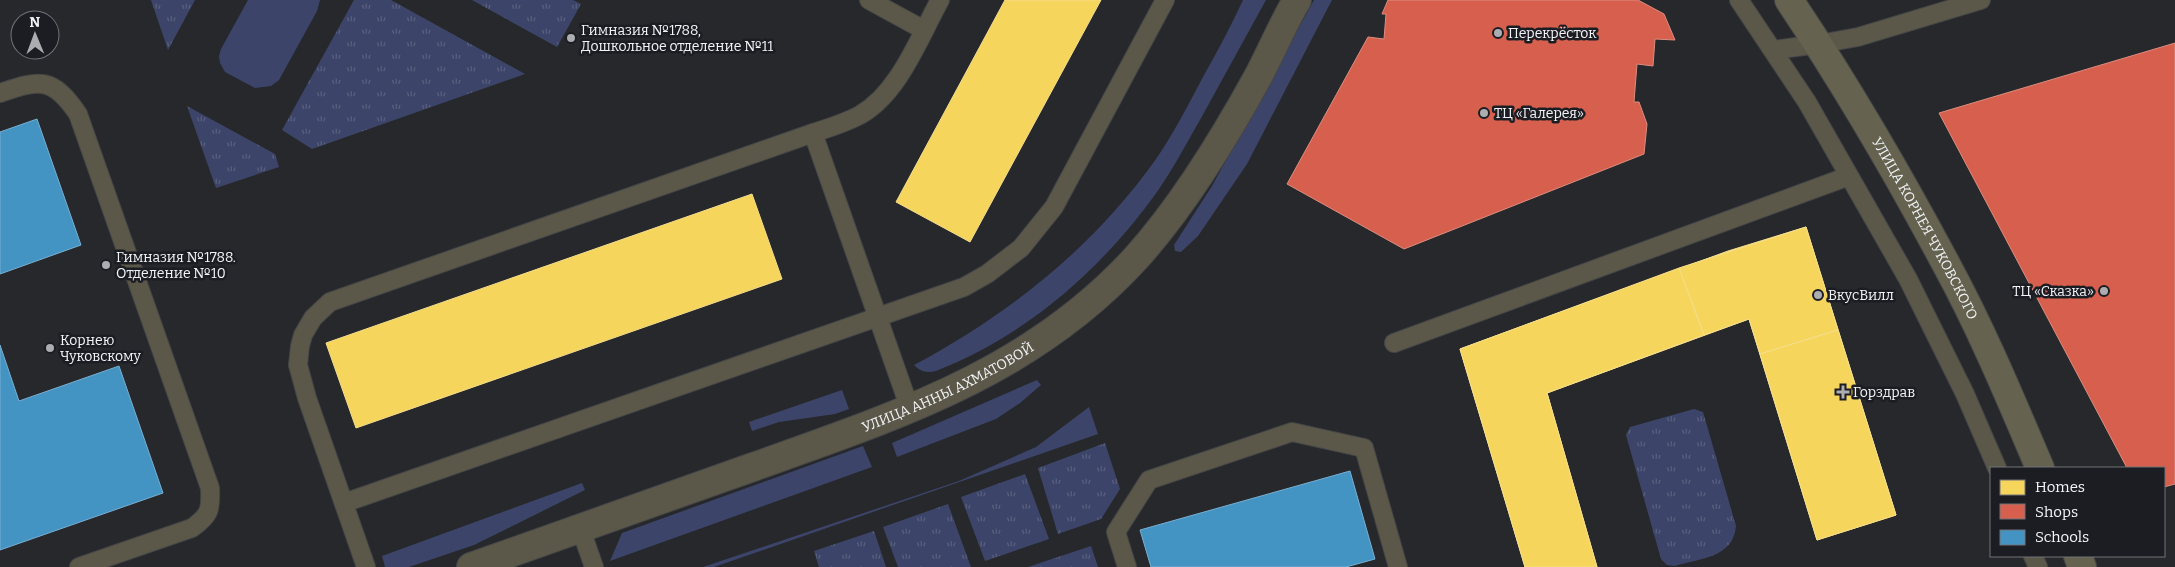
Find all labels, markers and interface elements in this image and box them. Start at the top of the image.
north arrow [10,10,60,60]
text: N [29,14,41,31]
place label: Гимназия №1788, Дошкольное отделение №11 [581,22,773,55]
place label: Перекрёсток [1508,25,1597,42]
marker: Перекрёсток [1492,27,1504,39]
marker: Гимназия №1788, Дошкольное отделение №11 [565,32,577,44]
place label: ТЦ «Галерея» [1494,105,1584,122]
marker: ТЦ «Галерея» [1478,107,1490,119]
street label: УЛИЦА КОРНЕЯ ЧУКОВСКОГО [1868,135,1981,322]
place label: Гимназия №1788. Отделение №10 [116,249,236,282]
marker: Гимназия №1788. Отделение №10 [100,259,112,271]
place label: ТЦ «Сказка» [2012,283,2094,300]
marker: ТЦ «Сказка» [2098,285,2110,297]
place label: ВкусВилл [1828,287,1894,304]
marker: ВкусВилл [1812,289,1824,301]
place label: Корнею Чуковскому [60,332,141,365]
street label: УЛИЦА АННЫ АХМАТОВОЙ [860,338,1037,436]
marker: Корнею Чуковскому [44,342,56,354]
place label: Горздрав [1853,384,1915,401]
marker: Горздрав [1837,386,1849,398]
legend [1990,467,2165,557]
text: Homes [2035,478,2085,496]
text: Shops [2035,503,2078,521]
text: Schools [2035,528,2089,546]

